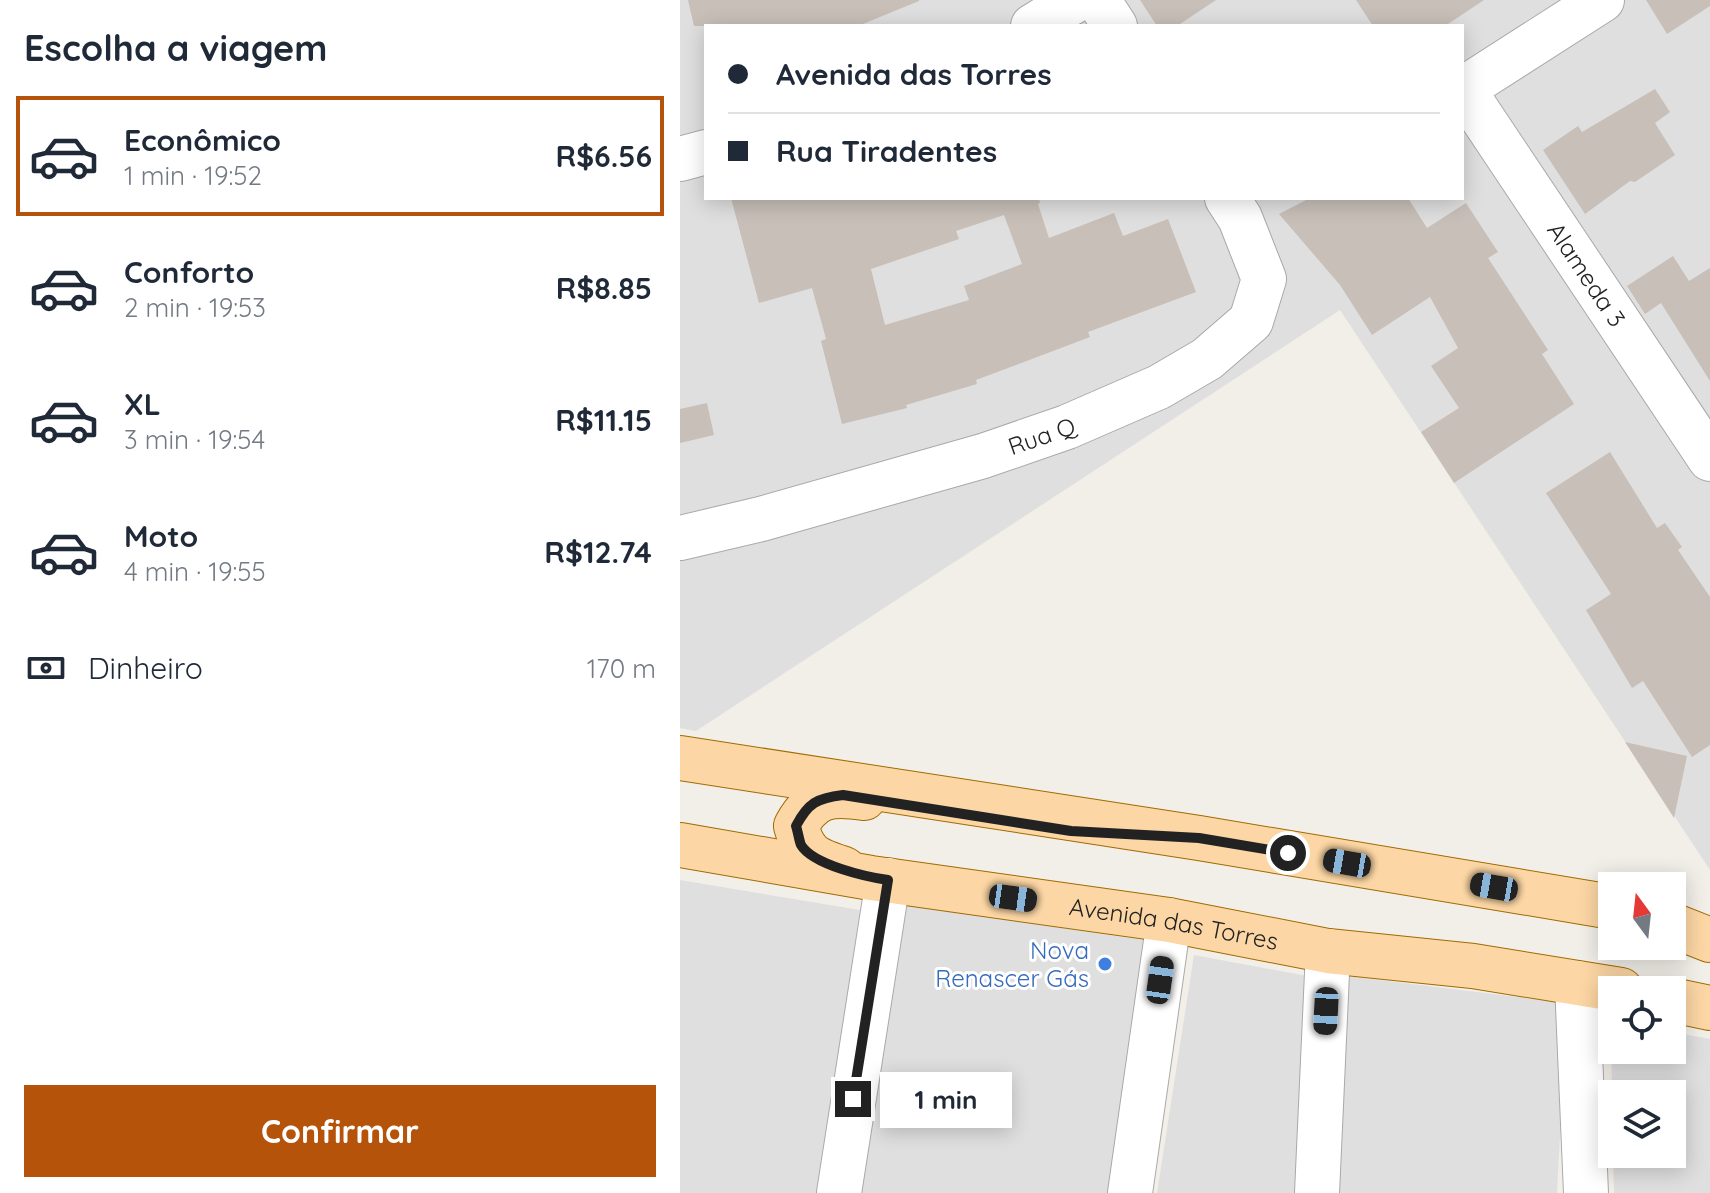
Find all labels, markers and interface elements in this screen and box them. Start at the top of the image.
text: Escolha a viagem [24,25,327,70]
text: Avenida das Torres [776,55,1052,93]
icon: car [28,120,100,192]
text: Econômico [124,121,281,159]
text: Rua Tiradentes [776,132,997,170]
text: R$6.56 [556,137,652,175]
text: 1 min · 19:52 [124,159,262,192]
street label: Alameda 3 [1541,216,1632,332]
icon: car [28,252,100,324]
text: Conforto [124,253,254,291]
text: R$8.85 [556,269,652,307]
text: 2 min · 19:53 [124,291,266,324]
icon: car [28,384,100,456]
text: XL [124,385,161,423]
text: R$11.15 [555,401,652,439]
street label: Rua Q [1004,410,1081,461]
text: 3 min · 19:54 [124,423,265,456]
icon: car [28,516,100,588]
text: Moto [124,517,198,555]
text: R$12.74 [544,533,652,571]
text: 4 min · 19:55 [124,555,266,588]
icon: cash [24,646,68,690]
text: Dinheiro [88,649,203,687]
text: 170 m [587,652,656,685]
route start [1270,835,1306,871]
car [1321,847,1373,879]
car [1468,871,1520,903]
north arrow [1598,872,1686,960]
map controls [1598,872,1686,1168]
car [988,883,1038,913]
street label: Avenida das Torres [1067,891,1281,956]
place label: Nova Renascer Gás [935,935,1089,993]
marker: Nova Renascer Gás [1096,955,1114,973]
car [1145,955,1175,1005]
button: locate [1598,976,1686,1064]
car [1313,986,1339,1036]
callout: 1 min [881,1071,1013,1127]
button: layers [1598,1080,1686,1168]
route end [835,1081,871,1117]
text: 1 min [915,1083,978,1116]
button: Confirmar [24,1085,656,1177]

